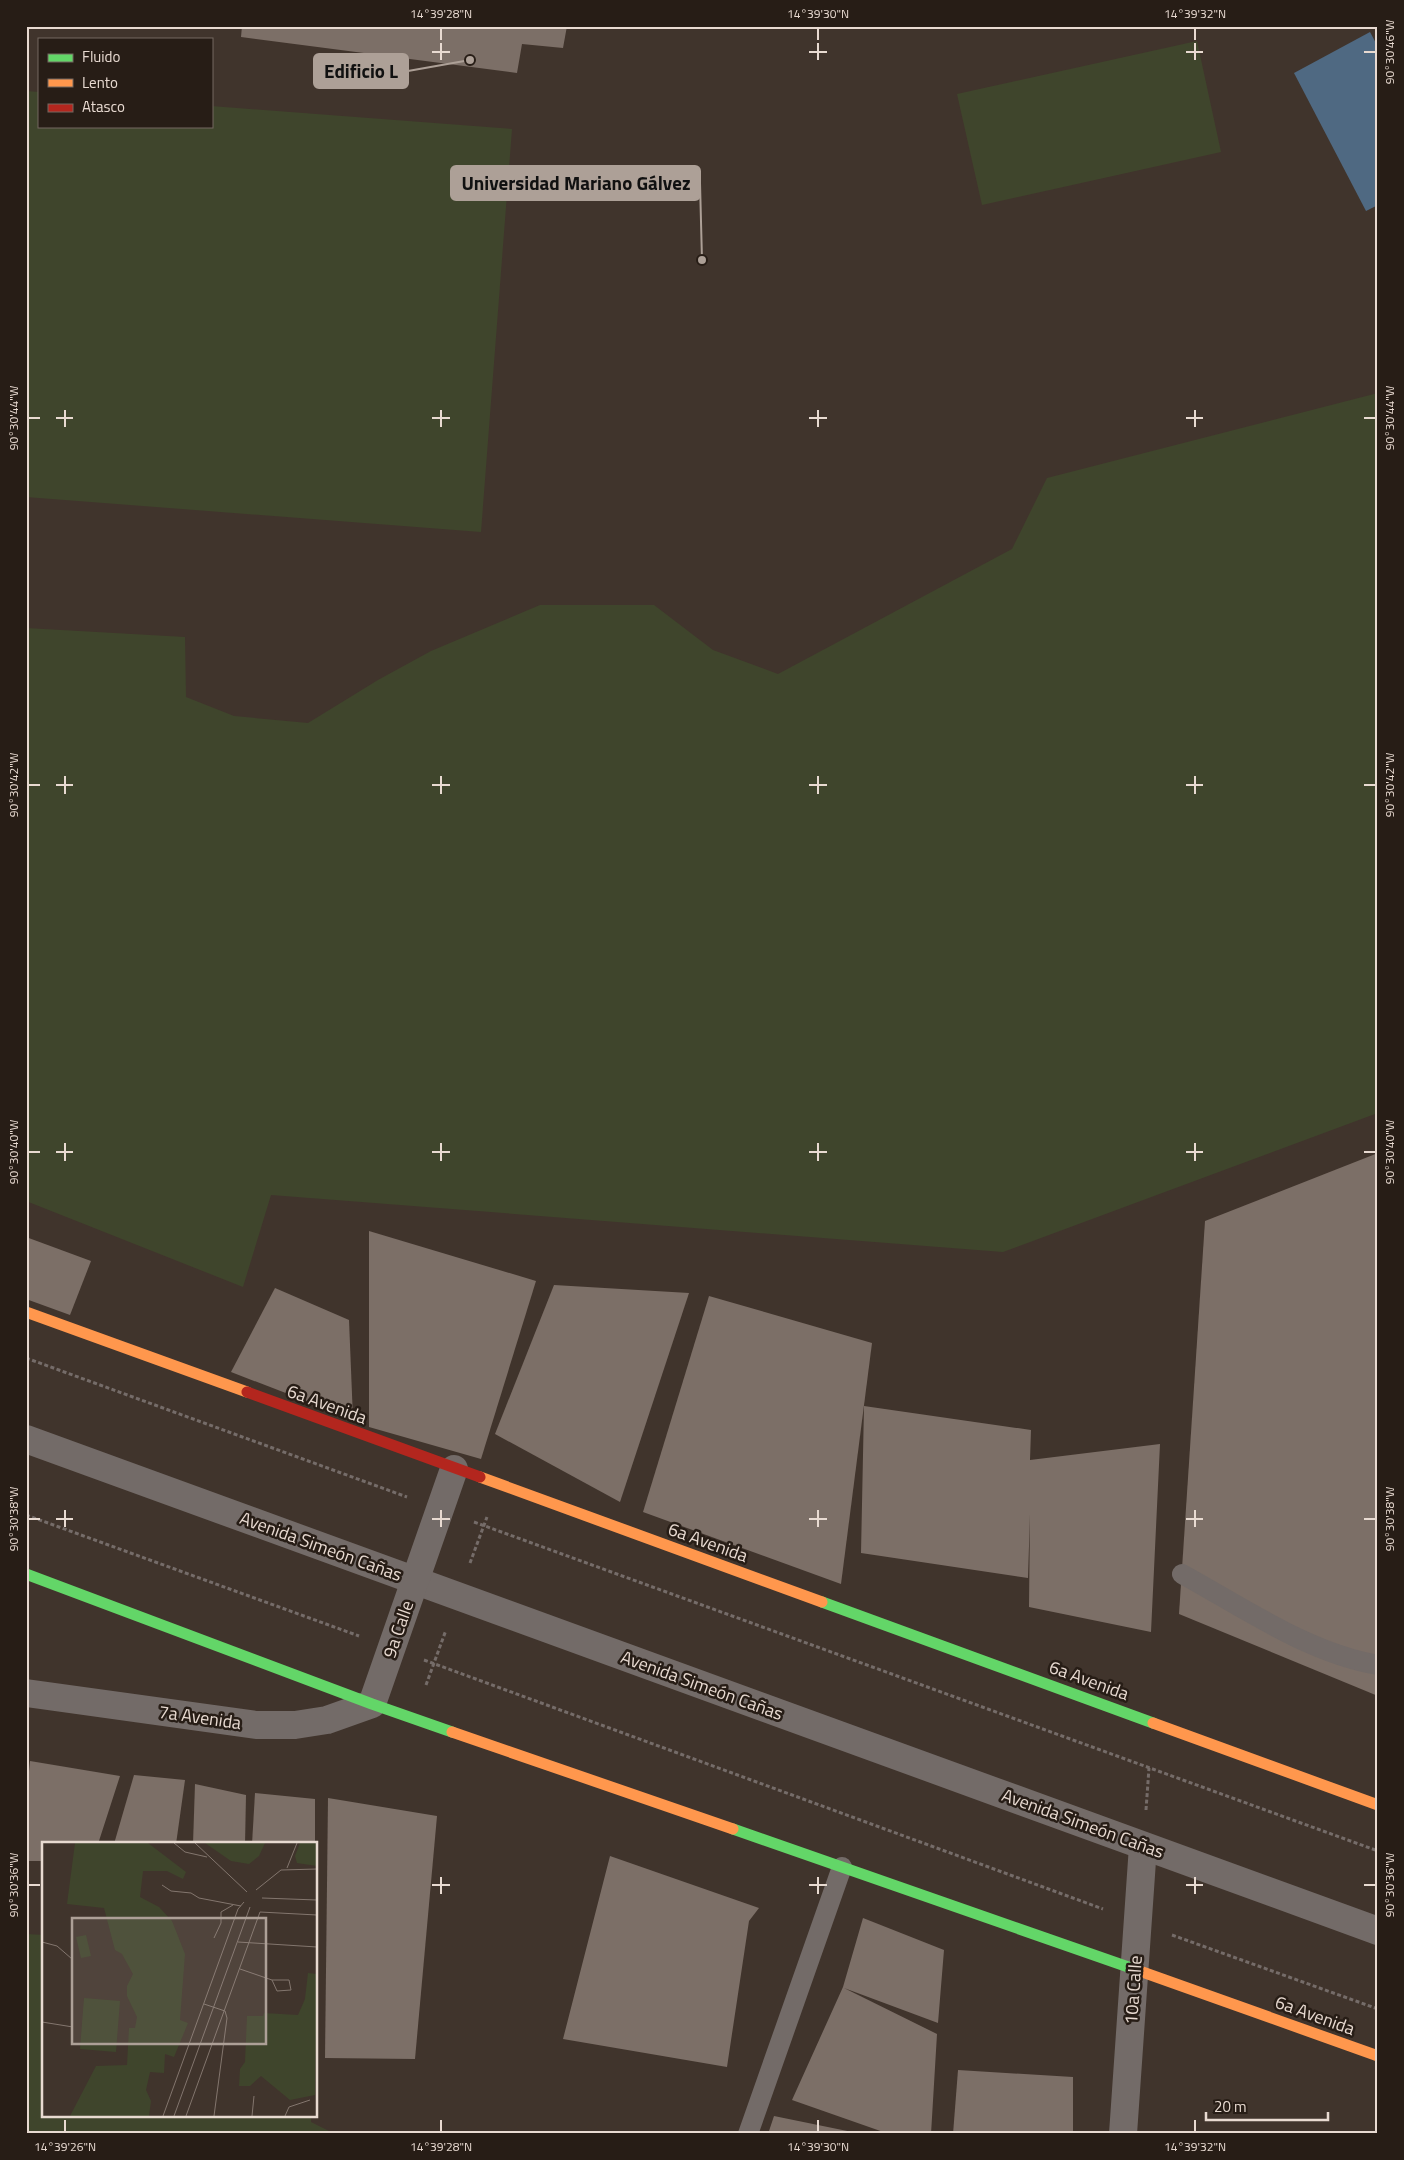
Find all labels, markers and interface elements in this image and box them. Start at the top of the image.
text: 14°39'28"N [410,4,472,23]
text: 14°39'30"N [787,4,849,23]
text: 14°39'32"N [1164,4,1226,23]
text: 90°30'46"W [1380,19,1399,84]
legend [38,38,212,128]
text: Fluido [82,45,121,68]
callout: Edificio L [314,54,408,88]
text: Edificio L [324,56,398,85]
text: Lento [82,71,118,94]
text: Atasco [82,95,125,118]
callout: Universidad Mariano Gálvez [451,166,700,200]
text: Universidad Mariano Gálvez [461,168,691,197]
text: 90°30'44"W [4,385,23,450]
text: 90°30'44"W [1380,385,1399,450]
text: 90°30'42"W [4,752,23,817]
text: 90°30'42"W [1380,752,1399,817]
text: 90°30'40"W [4,1119,23,1184]
text: 90°30'40"W [1380,1119,1399,1184]
street label: 6a Avenida [283,1377,371,1431]
text: 90°30'38"W [4,1486,23,1551]
text: 90°30'38"W [1380,1486,1399,1551]
street label: Avenida Simeón Cañas [236,1504,406,1588]
street label: 6a Avenida [664,1515,752,1569]
street label: 9a Calle [376,1597,420,1661]
street label: Avenida Simeón Cañas [617,1643,787,1727]
street label: 6a Avenida [1045,1653,1133,1707]
street label: 7a Avenida [157,1698,243,1736]
street label: Avenida Simeón Cañas [998,1781,1168,1865]
inset map [42,1842,318,2118]
text: 90°30'36"W [4,1852,23,1917]
text: 90°30'36"W [1380,1852,1399,1917]
street label: 10a Calle [1117,1954,1149,2026]
street label: 6a Avenida [1271,1988,1359,2042]
scale bar [1206,2090,1329,2122]
text: 20 m [1214,2095,1247,2118]
text: 14°39'26"N [34,2137,96,2156]
text: 14°39'28"N [410,2137,472,2156]
text: 14°39'30"N [787,2137,849,2156]
text: 14°39'32"N [1164,2137,1226,2156]

